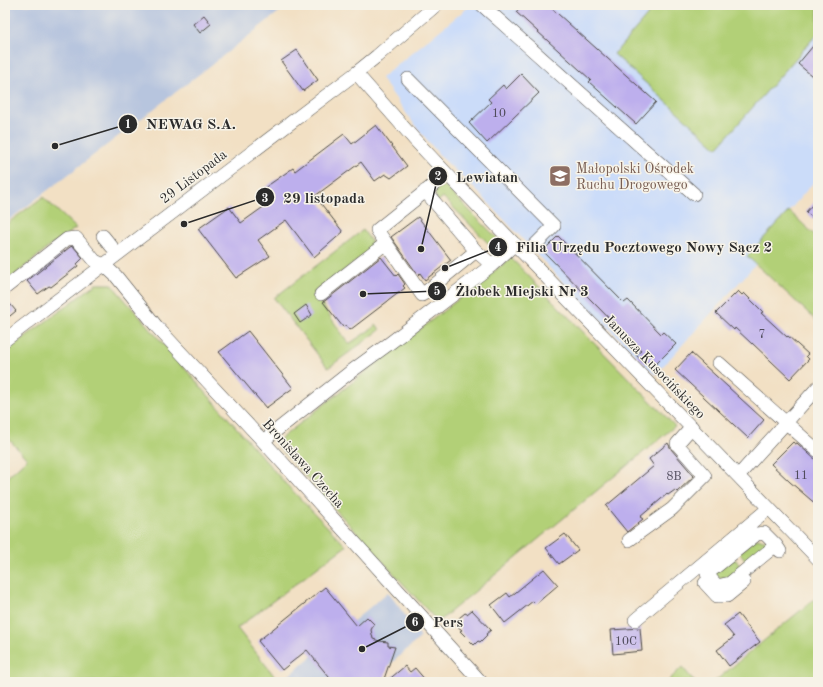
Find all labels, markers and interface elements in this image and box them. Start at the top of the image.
house number: 10 [492,108,506,120]
callout: NEWAG S.A. [118,110,244,137]
text: NEWAG S.A. [146,118,236,133]
text: 1 [125,119,131,131]
street label: 29 Listopada [158,147,230,206]
place label: Małopolski Ośrodek Ruchu Drogowego [576,162,694,192]
callout: Lewiatan [428,163,527,190]
school or university icon: Małopolski Ośrodek Ruchu Drogowego [547,163,573,189]
text: 2 [435,171,442,183]
text: Lewiatan [456,171,518,186]
callout: 29 listopada [255,184,373,211]
text: 29 listopada [283,192,365,207]
text: 3 [262,193,269,205]
callout: Filia Urzędu Pocztowego Nowy Sącz 2 [488,234,780,261]
text: Filia Urzędu Pocztowego Nowy Sącz 2 [516,241,772,256]
text: 4 [495,242,502,254]
callout: Żłobek Miejski Nr 3 [427,278,597,305]
text: Żłobek Miejski Nr 3 [455,283,589,300]
text: 5 [434,285,441,298]
street label: Janusza Kusocińskiego [601,312,708,422]
house number: 7 [759,329,765,341]
street label: Bronisława Czecha [260,417,347,511]
house number: 11 [794,470,808,482]
house number: 8B [666,471,682,483]
callout: Pers [405,608,471,635]
text: Pers [433,616,463,631]
text: 6 [412,617,419,629]
house number: 10C [615,636,637,648]

